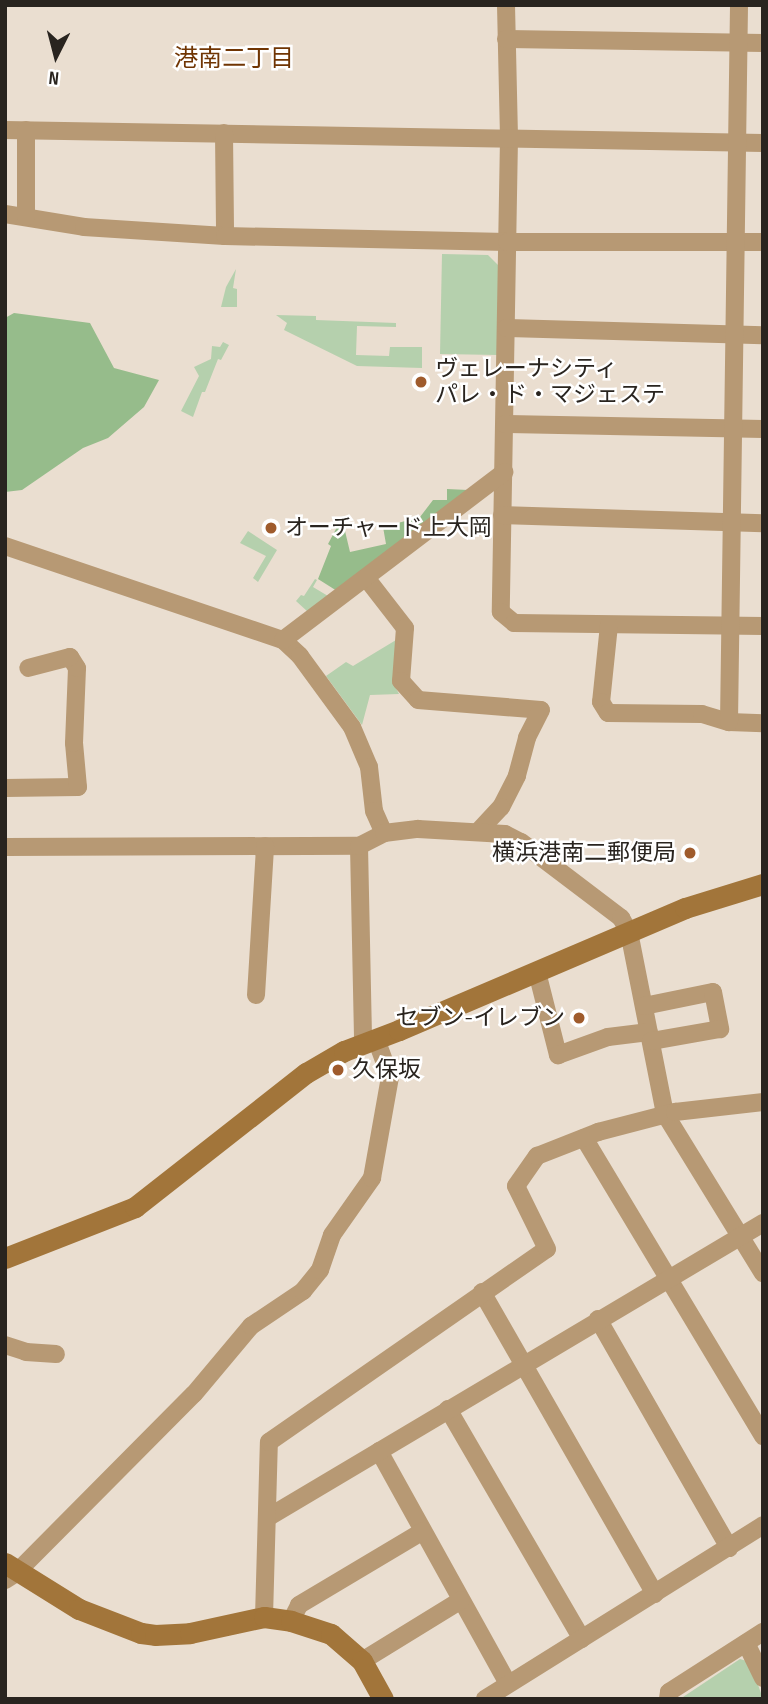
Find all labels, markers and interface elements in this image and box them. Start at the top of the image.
north arrow [21,21,91,91]
district label: 港南二丁目 [174,45,294,73]
text: N [48,65,60,89]
place label: ヴェレーナシティ パレ・ド・マジェステ [435,355,665,409]
marker: ヴェレーナシティ パレ・ド・マジェステ [413,374,429,390]
place label: オーチャード上大岡 [285,514,492,542]
marker: オーチャード上大岡 [263,520,279,536]
place label: 横浜港南二郵便局 [492,839,676,867]
marker: 横浜港南二郵便局 [682,845,698,861]
place label: セブン-イレブン [396,1004,565,1032]
marker: セブン-イレブン [571,1010,587,1026]
place label: 久保坂 [352,1056,421,1084]
marker: 久保坂 [330,1062,346,1078]

